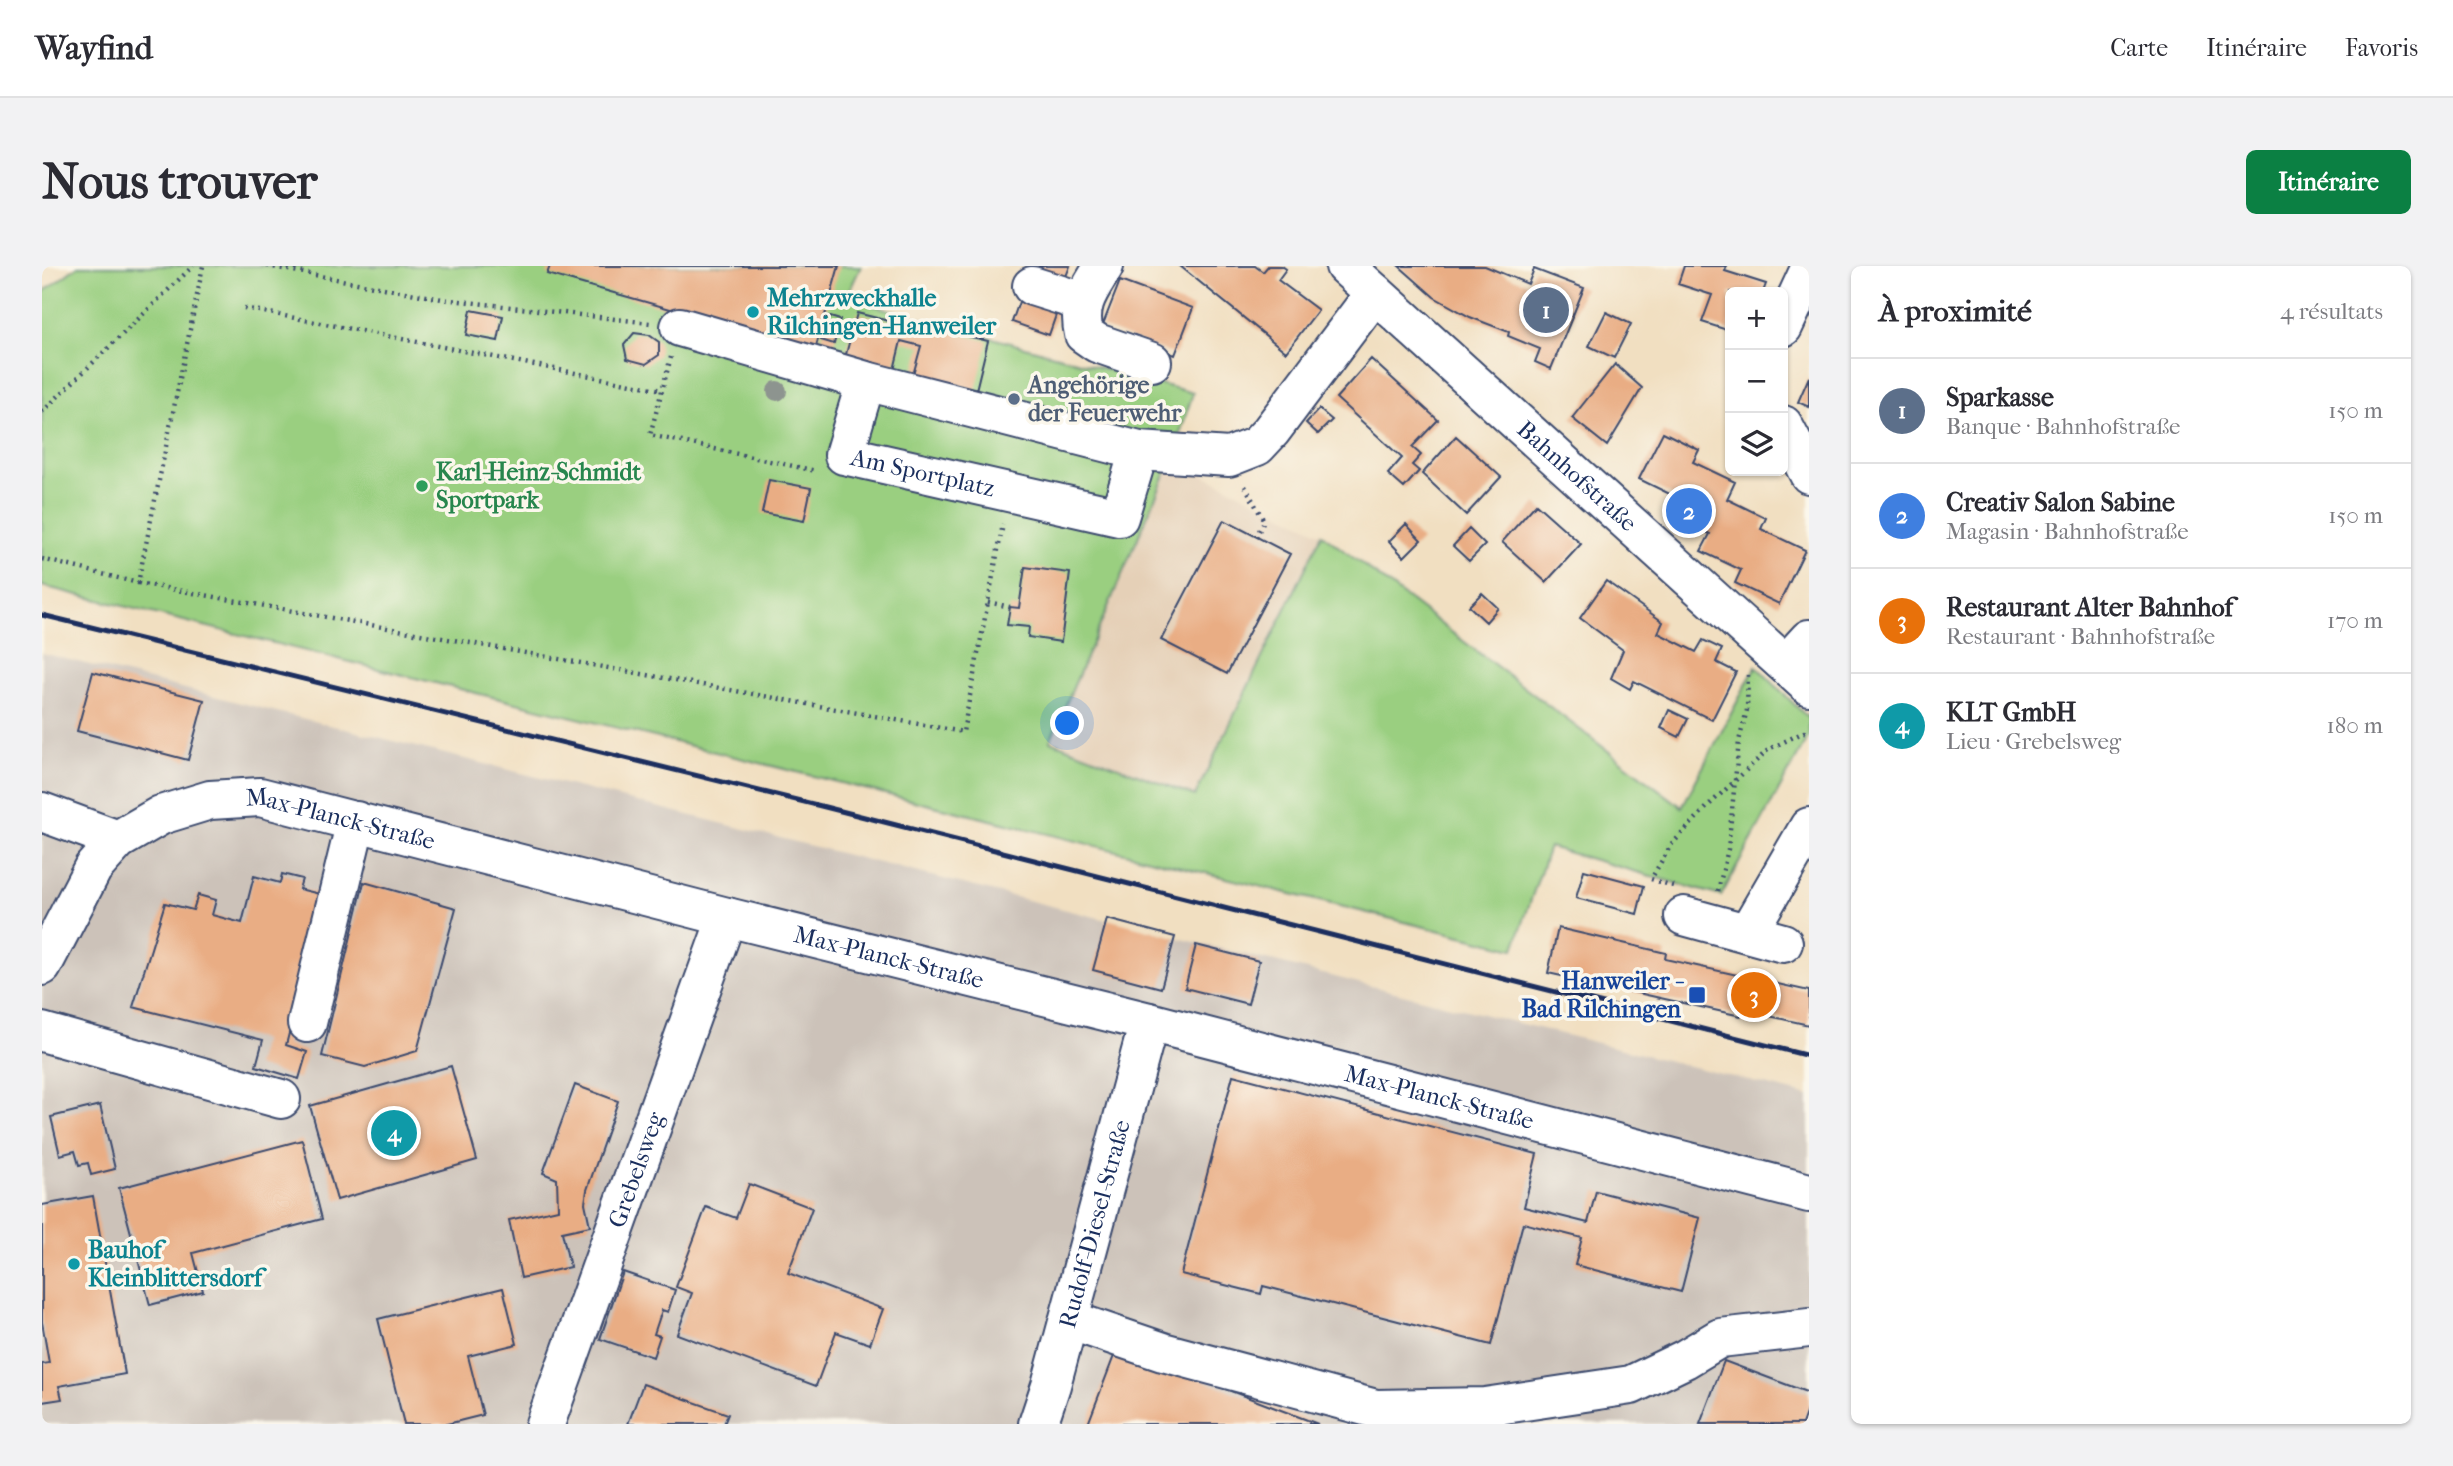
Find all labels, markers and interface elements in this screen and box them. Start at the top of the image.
text: Wayfind [35,29,153,68]
text: Carte [2110,34,2168,62]
text: Itinéraire [2206,34,2307,62]
text: Favoris [2345,34,2418,62]
button: Itinéraire [2246,150,2411,214]
text: Nous trouver [42,153,317,211]
place label: Mehrzweckhalle Rilchingen-Hanweiler [767,284,997,340]
pin: 1 [1523,284,1569,336]
map controls [1725,287,1788,476]
button: + [1725,287,1788,350]
text: À proximité [1879,294,2032,329]
text: 4 résultats [2280,298,2383,325]
marker: Mehrzweckhalle Rilchingen-Hanweiler [745,304,761,320]
button: − [1725,350,1788,413]
place label: Angehörige der Feuerwehr [1026,371,1182,427]
text: Sparkasse [1946,382,2054,413]
marker: Angehörige der Feuerwehr [1006,391,1022,407]
text: 1 [1898,397,1906,424]
text: 150 m [2328,397,2383,424]
button: layers [1725,413,1788,476]
text: Banque · Bahnhofstraße [1946,413,2180,440]
street label: Bahnhofstraße [1512,415,1643,537]
street label: Am Sportplatz [847,443,998,503]
place label: Karl-Heinz-Schmidt Sportpark [436,458,641,514]
marker: Karl-Heinz-Schmidt Sportpark [414,478,430,494]
pin: 2 [1666,485,1712,537]
text: Creativ Salon Sabine [1946,487,2175,518]
text: 2 [1896,502,1908,529]
text: 150 m [2328,502,2383,529]
text: Magasin · Bahnhofstraße [1946,518,2189,545]
text: Restaurant Alter Bahnhof [1946,592,2233,623]
text: 3 [1897,607,1907,634]
text: 170 m [2327,607,2383,634]
text: Restaurant · Bahnhofstraße [1946,623,2215,650]
text: KLT GmbH [1946,697,2076,728]
your location [1050,706,1084,740]
text: 4 [1895,712,1909,739]
text: 180 m [2326,712,2383,739]
text: Lieu · Grebelsweg [1946,728,2121,755]
street label: Max-Planck-Straße [245,783,438,855]
street label: Max-Planck-Straße [791,920,987,994]
place label: Hanweiler - Bad Rilchingen [1522,967,1685,1023]
pin: 3 [1731,969,1777,1021]
marker: Hanweiler - Bad Rilchingen [1687,985,1707,1005]
street label: Max-Planck-Straße [1342,1059,1537,1135]
pin: 4 [371,1107,417,1159]
street label: Grebelsweg [603,1107,670,1231]
street label: Rudolf-Diesel-Straße [1053,1117,1136,1331]
place label: Bauhof Kleinblittersdorf [88,1236,267,1292]
marker: Bauhof Kleinblittersdorf [66,1256,82,1272]

